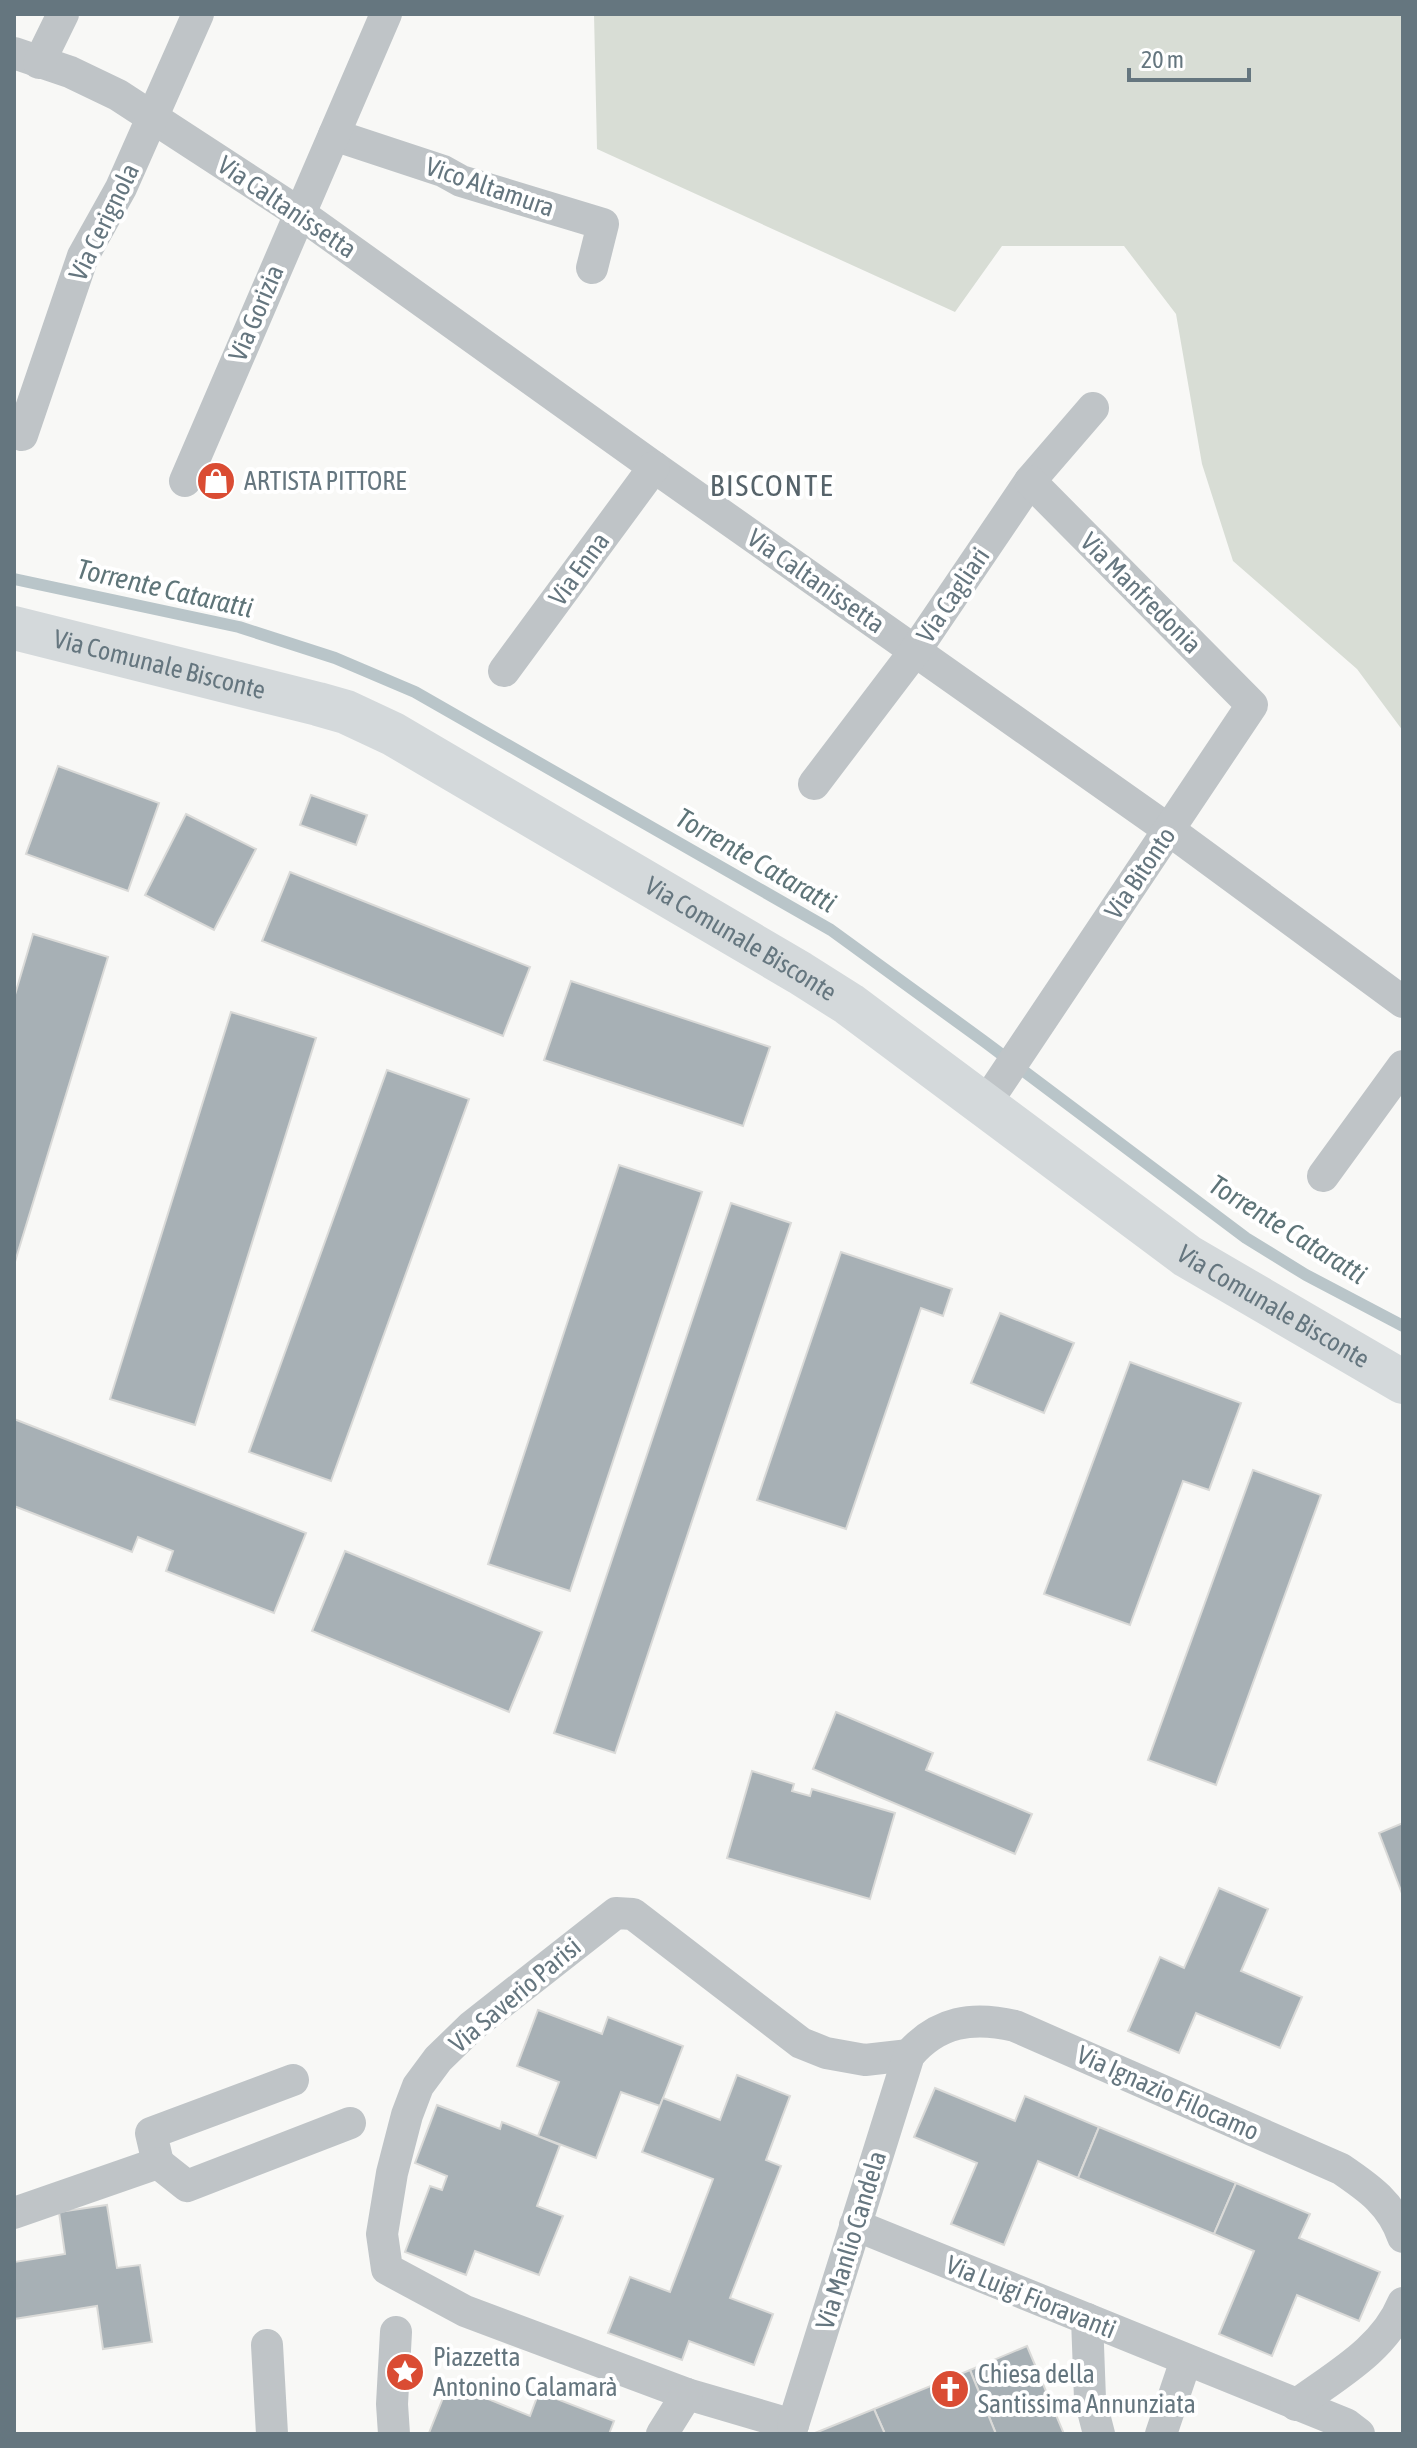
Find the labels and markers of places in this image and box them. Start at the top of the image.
shop icon: ARTISTA PITTORE [195,460,237,502]
place label: ARTISTA PITTORE [244,466,406,496]
place label: Piazzetta Antonino Calamarà [433,2342,618,2402]
place icon: Piazzetta Antonino Calamarà [384,2351,426,2393]
place label: Chiesa della Santissima Annunziata [978,2359,1196,2419]
church icon: Chiesa della Santissima Annunziata [929,2368,971,2410]

